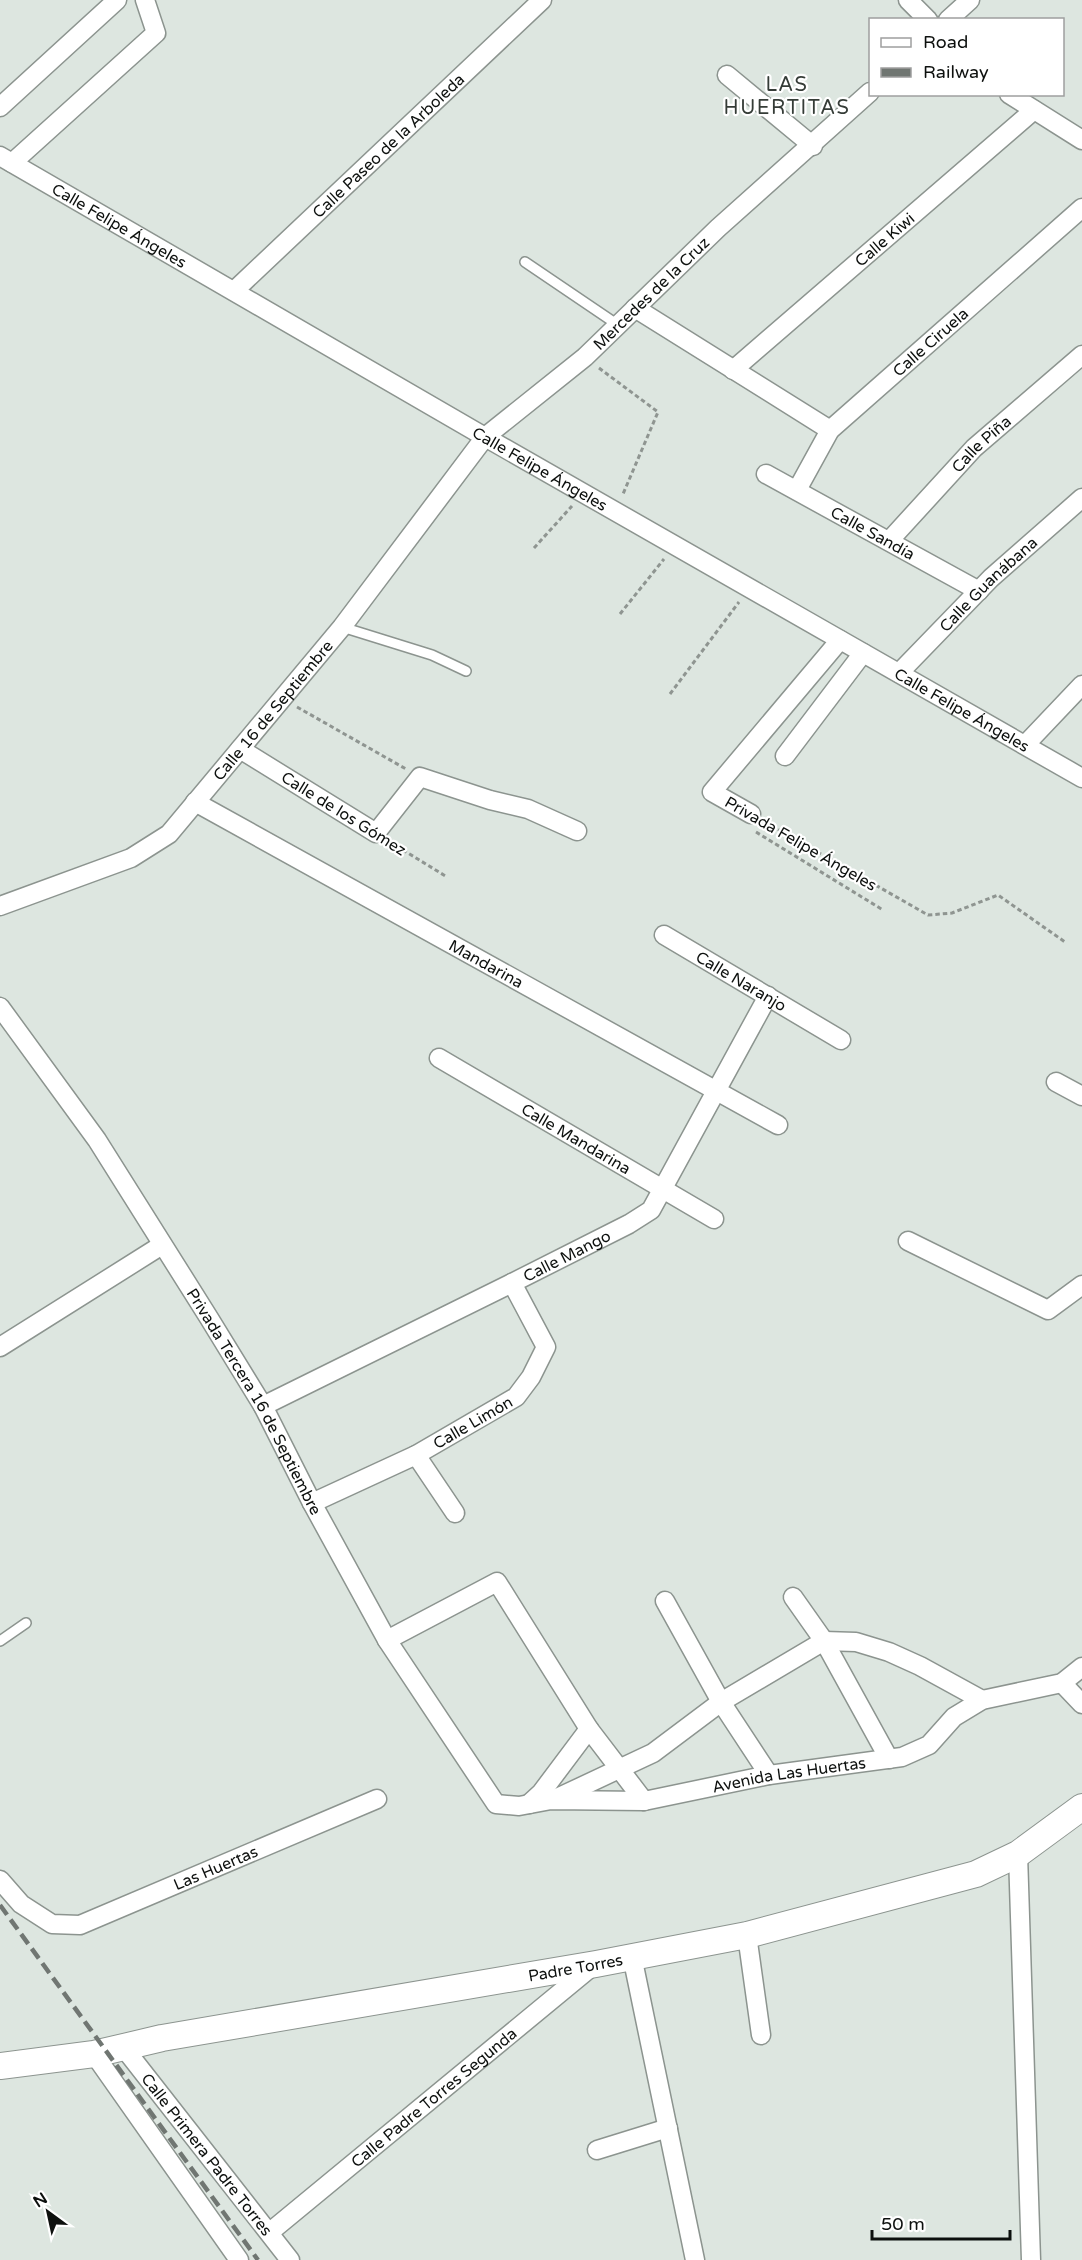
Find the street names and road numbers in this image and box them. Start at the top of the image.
street label: Calle Paseo de la Arboleda [309,70,469,223]
street label: Calle Felipe Ángeles [48,179,190,273]
street label: Calle Kiwi [851,209,919,271]
street label: Mercedes de la Cruz [589,233,714,355]
street label: Calle Ciruela [889,304,973,381]
street label: Calle Piña [948,412,1016,477]
street label: Calle Felipe Ángeles [469,423,611,516]
street label: Calle Sandía [827,502,918,565]
street label: Calle Guanábana [935,533,1042,636]
street label: Calle 16 de Septiembre [209,636,338,785]
street label: Calle Felipe Ángeles [891,664,1033,757]
street label: Calle de los Gómez [277,767,410,860]
street label: Privada Felipe Ángeles [721,792,880,896]
street label: Mandarina [445,936,527,993]
street label: Calle Naranjo [692,947,790,1016]
street label: Calle Mandarina [517,1099,634,1179]
street label: Calle Mango [520,1226,614,1287]
street label: Privada Tercera 16 de Septiembre [182,1285,326,1519]
street label: Calle Limón [430,1392,517,1454]
street label: Avenida Las Huertas [710,1753,867,1798]
street label: Las Huertas [171,1842,261,1895]
street label: Padre Torres [527,1950,625,1986]
street label: Calle Padre Torres Segunda [347,2024,521,2172]
street label: Calle Primera Padre Torres [137,2070,276,2240]

